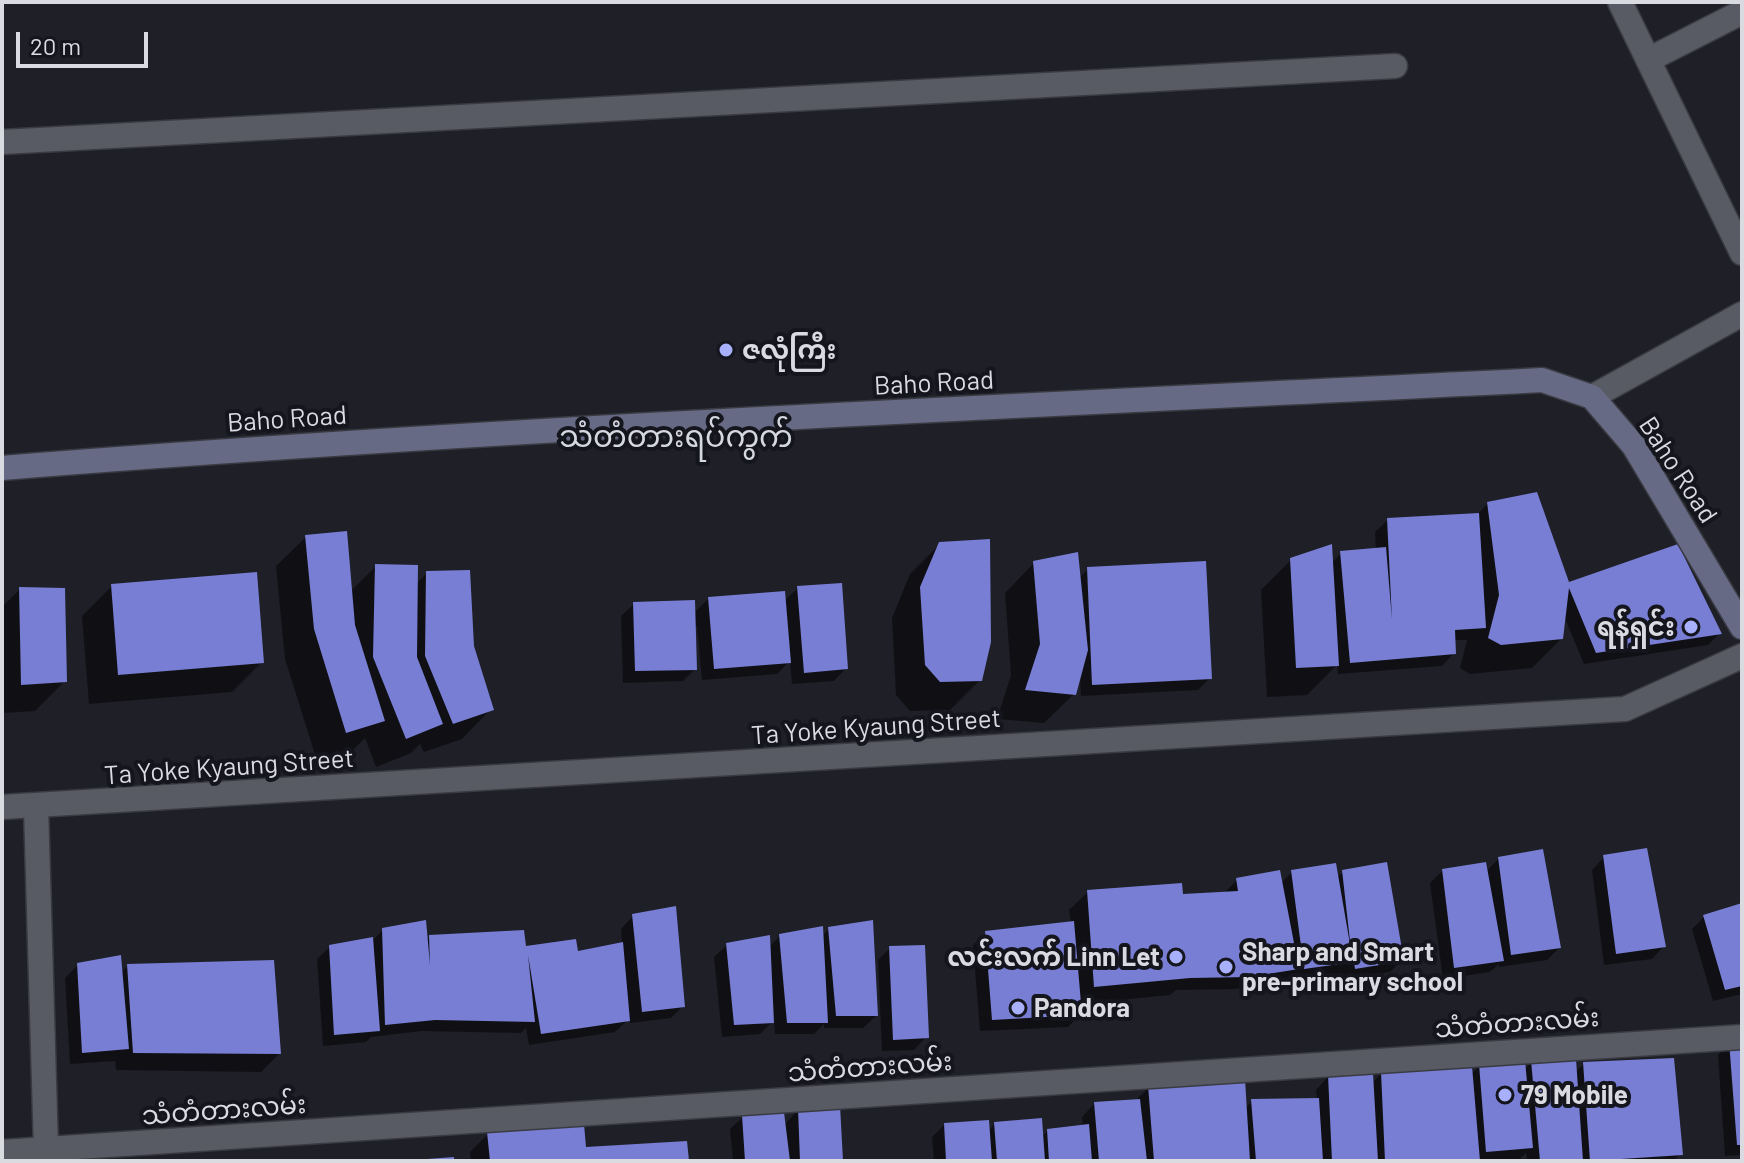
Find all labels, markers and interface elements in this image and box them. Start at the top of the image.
scale bar [20,16,152,66]
text: 20 m [30,31,81,60]
place label: ဇလုံကြီး [742,334,836,366]
marker: ဇလုံကြီး [717,341,735,359]
street label: Baho Road [873,364,995,402]
street label: Baho Road [226,399,348,439]
street label: Baho Road [1632,411,1724,529]
district label: သံတံတားရပ်ကွက် [559,419,793,455]
place label: ရန်ရှင်း [1597,611,1675,643]
marker: ရန်ရှင်း [1682,618,1700,636]
street label: Ta Yoke Kyaung Street [750,703,1002,751]
street label: Ta Yoke Kyaung Street [103,743,355,791]
place label: Sharp and Smart pre-primary school [1242,936,1463,998]
place label: လင်းလက် Linn Let [947,941,1160,973]
marker: လင်းလက် Linn Let [1167,948,1185,966]
marker: Sharp and Smart pre-primary school [1217,958,1235,976]
place label: Pandora [1034,992,1130,1024]
marker: Pandora [1009,999,1027,1017]
street label: သံတံတားလမ်း [1434,1002,1600,1044]
street label: သံတံတားလမ်း [787,1046,953,1088]
place label: 79 Mobile [1521,1079,1628,1111]
marker: 79 Mobile [1496,1086,1514,1104]
street label: သံတံတားလမ်း [141,1089,307,1131]

